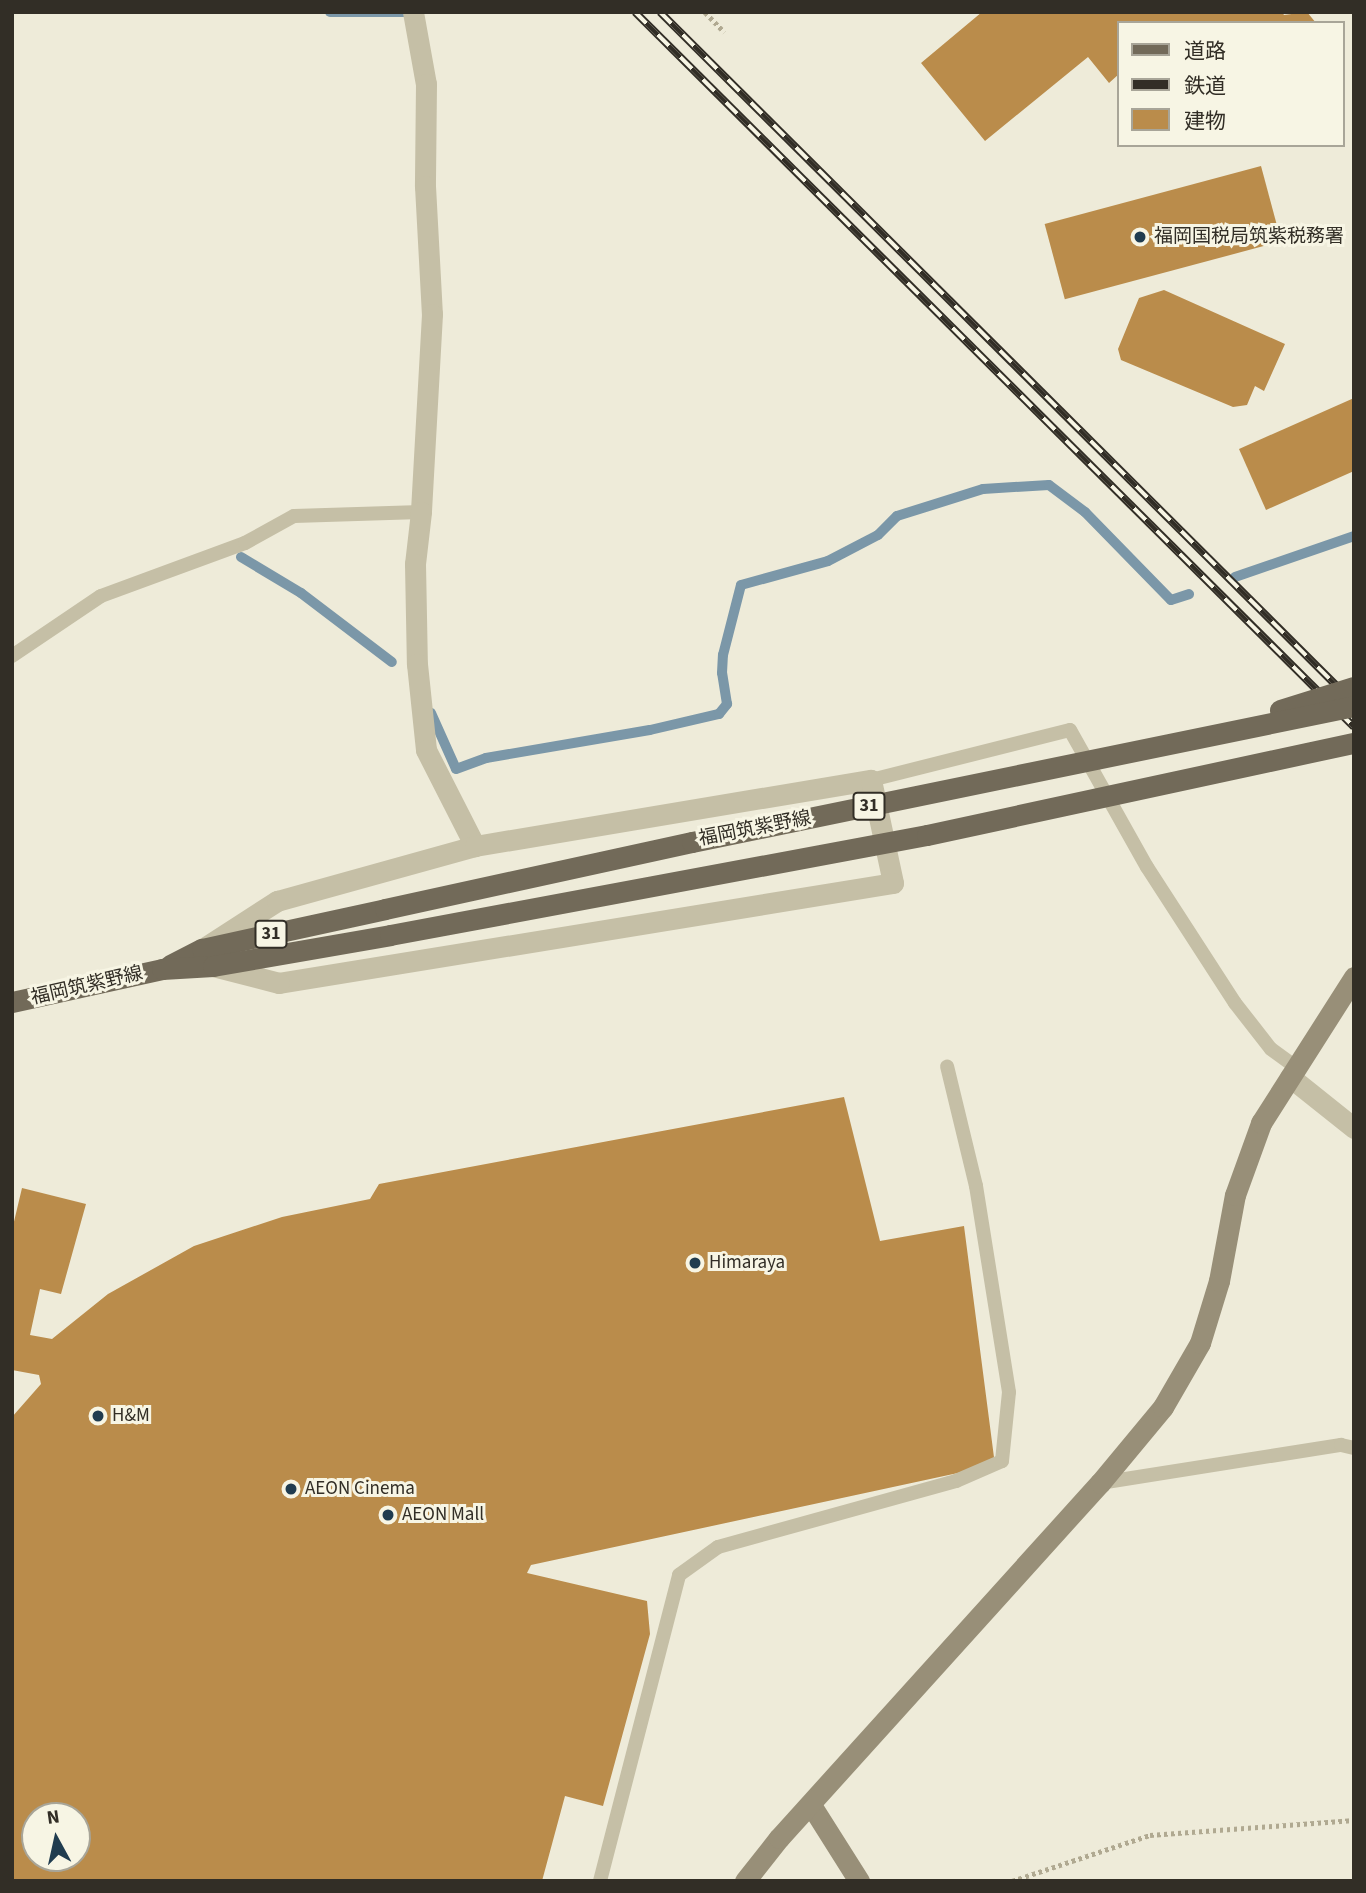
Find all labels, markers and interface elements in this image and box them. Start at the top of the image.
legend [1118,21,1345,147]
text: 道路 [1184,36,1226,66]
text: 鉄道 [1184,71,1226,101]
text: 建物 [1184,106,1226,136]
place label: 福岡国税局筑紫税務署 [1154,226,1344,248]
marker: 福岡国税局筑紫税務署 [1132,229,1148,245]
road number: 31 [852,792,886,820]
street label: 福岡筑紫野線 [697,807,813,851]
road number: 31 [254,919,288,948]
street label: 福岡筑紫野線 [29,962,145,1010]
place label: Himaraya [709,1252,785,1274]
marker: Himaraya [687,1255,703,1271]
place label: H&M [112,1405,150,1427]
marker: H&M [90,1408,106,1424]
place label: AEON Cinema [305,1478,415,1500]
marker: AEON Cinema [283,1481,299,1497]
place label: AEON Mall [402,1504,484,1526]
marker: AEON Mall [380,1507,396,1523]
north arrow [21,1802,91,1872]
text: N [45,1803,61,1832]

